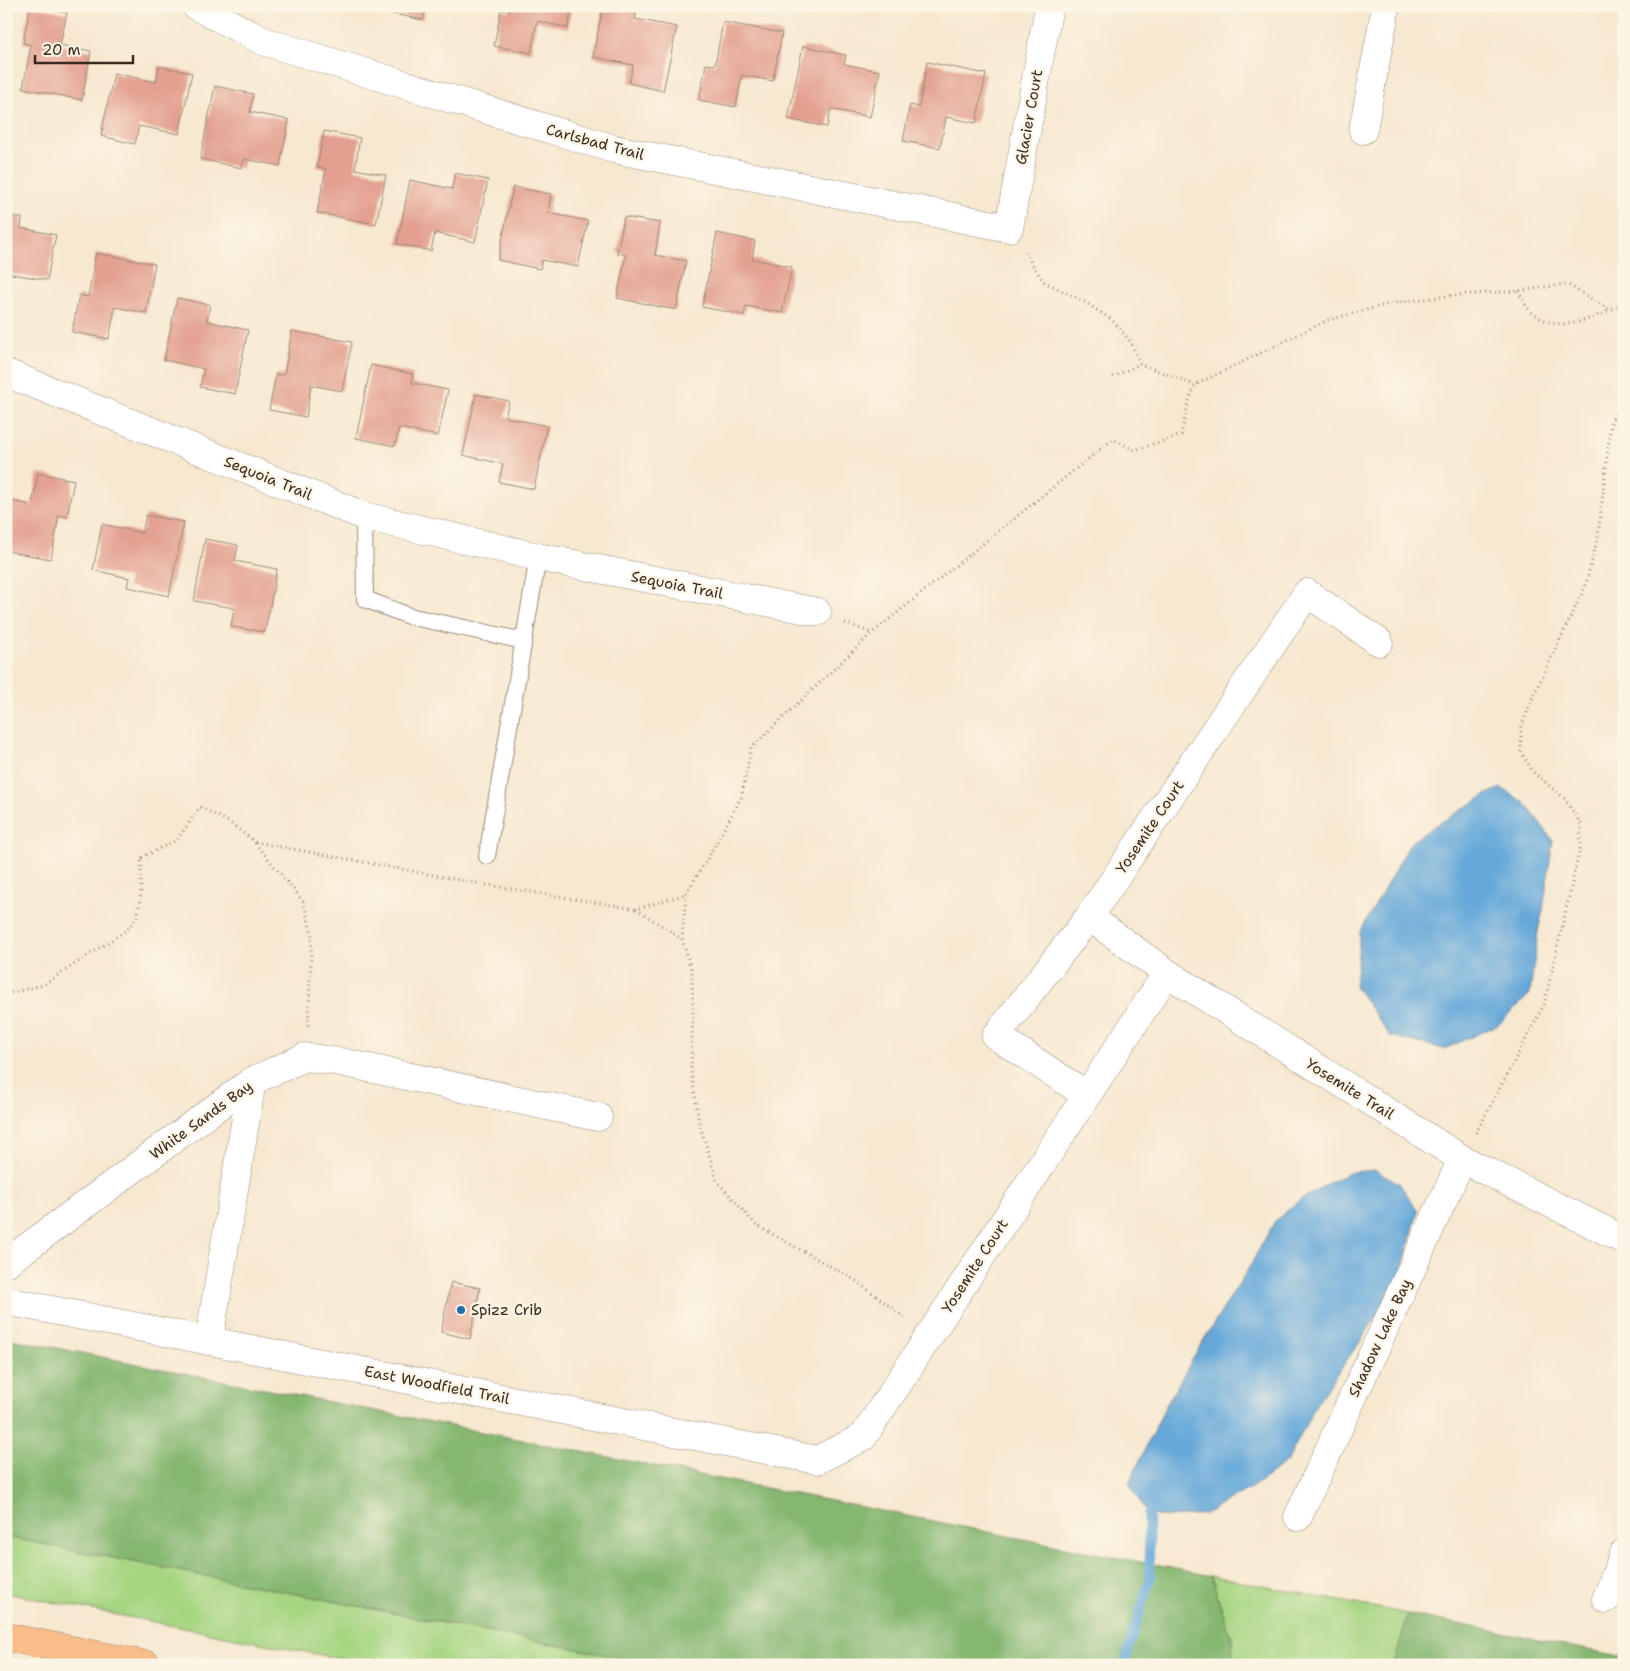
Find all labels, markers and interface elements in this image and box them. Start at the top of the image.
scale bar [35,32,132,64]
text: 20 m [42,40,81,60]
street label: Glacier Court [1011,68,1047,166]
street label: Carlsbad Trail [544,119,647,165]
street label: Sequoia Trail [221,451,315,505]
street label: Sequoia Trail [629,566,725,604]
street label: Yosemite Court [1111,776,1189,878]
street label: Yosemite Trail [1302,1054,1398,1124]
street label: White Sands Bay [146,1076,256,1164]
street label: Yosemite Court [937,1215,1013,1317]
street label: Shadow Lake Bay [1344,1276,1416,1400]
place label: Spizz Crib [471,1300,542,1320]
marker: Spizz Crib [455,1304,467,1316]
street label: East Woodfield Trail [363,1361,512,1409]

